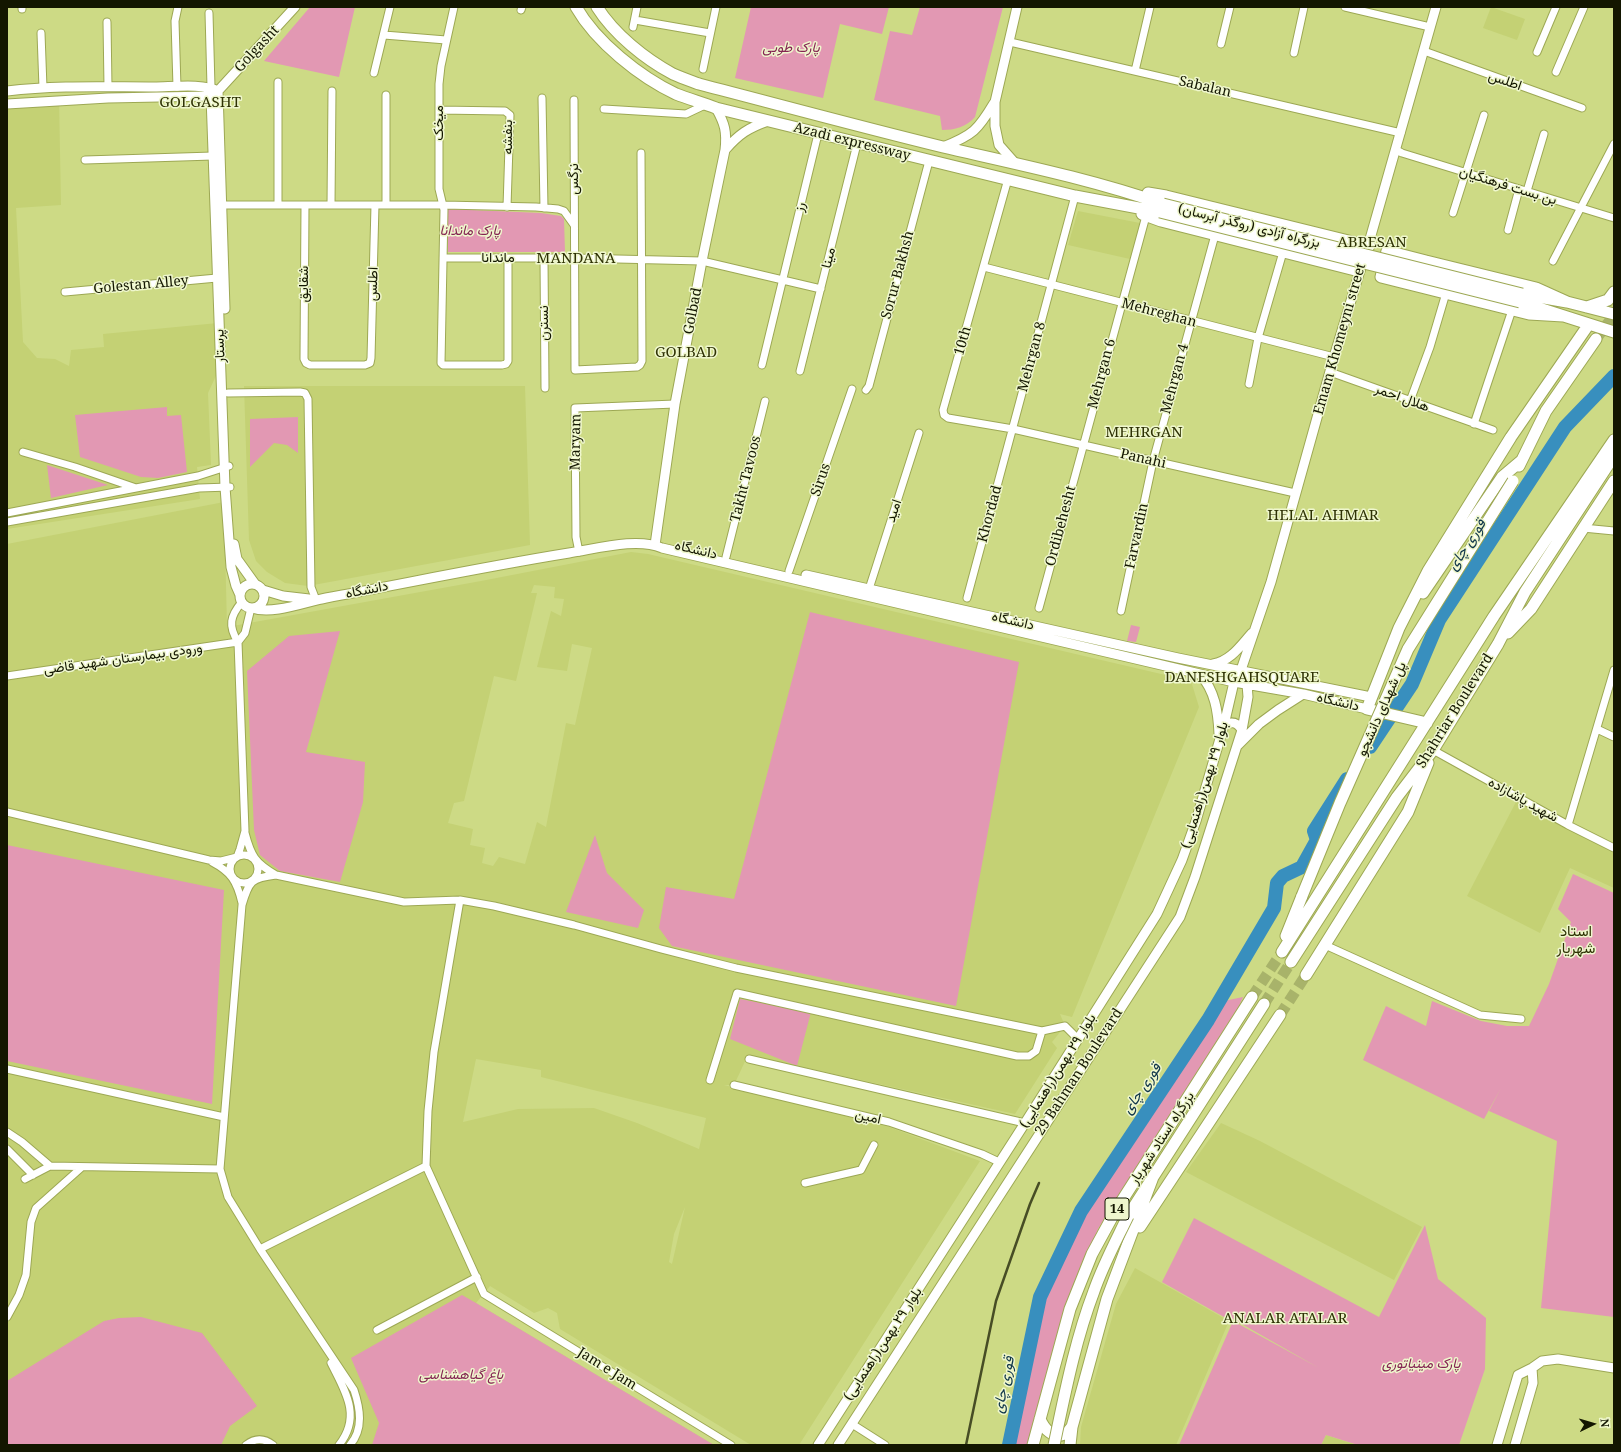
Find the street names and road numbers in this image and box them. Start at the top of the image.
street label: Golgasht [231,22,283,76]
street label: اطلس [1486,68,1524,94]
street label: Sabalan [1177,73,1233,101]
street label: میخک [431,105,447,141]
street label: Azadi expressway [792,119,912,165]
street label: بنفشه [500,120,516,154]
street label: نرگس [566,163,582,195]
street label: بن بست فرهنگیان [1457,163,1559,209]
street label: رز [791,200,809,214]
street label: بزرگراه آزادی (روگذر آبرسان) [1176,200,1322,252]
street label: Sorur Bakhsh [878,229,918,321]
street label: مینا [818,246,840,270]
street label: ماندانا [481,250,515,266]
street label: Emam Khomeyni street [1310,261,1370,417]
street label: شقایق [296,266,312,302]
street label: اطلس [364,267,382,301]
street label: Golestan Alley [93,272,189,298]
street label: Golbad [680,286,706,336]
street label: Mehreghan [1120,295,1198,331]
street label: نسترن [536,305,552,341]
street label: Mehrgan 8 [1015,320,1049,394]
street label: 10th [951,325,975,357]
street label: پرستار [211,329,229,363]
street label: Mehrgan 6 [1085,337,1119,411]
street label: Mehrgan 4 [1158,342,1192,416]
street label: هلال احمر [1372,380,1432,416]
street label: Maryam [567,414,585,470]
street label: Takht Tavoos [727,434,765,524]
street label: Panahi [1118,446,1168,472]
street label: Sirus [808,461,834,499]
street label: Khordad [974,484,1006,544]
street label: Ordibehesht [1042,484,1080,568]
street label: امید [882,497,906,525]
street label: Farvardin [1122,502,1152,570]
street label: دانشگاه [673,537,719,563]
street label: دانشگاه [344,578,390,602]
street label: دانشگاه [990,608,1036,634]
street label: ورودی بیمارستان شهید قاضی [43,640,203,678]
street label: Shahriar Boulevard [1413,651,1497,771]
street label: پل شهدای دانشجو [1354,659,1410,759]
street label: دانشگاه [1315,689,1361,715]
street label: بلوار ٢٩ بهمن(راهنمایی) [1178,720,1232,850]
street label: شهید پاشازاده [1485,774,1561,826]
street label: 29 Bahman Boulevard [1032,1005,1126,1139]
street label: بلوار ٢٩ بهمن(راهنمایی) [1016,1011,1100,1131]
street label: بزرگراه استاد شهریار [1126,1089,1198,1187]
street label: امین [853,1106,883,1128]
road number: 14 [1105,1198,1129,1220]
street label: بلوار ٢٩ بهمن(راهنمایی) [840,1284,926,1404]
street label: Jam e Jam [574,1344,640,1394]

